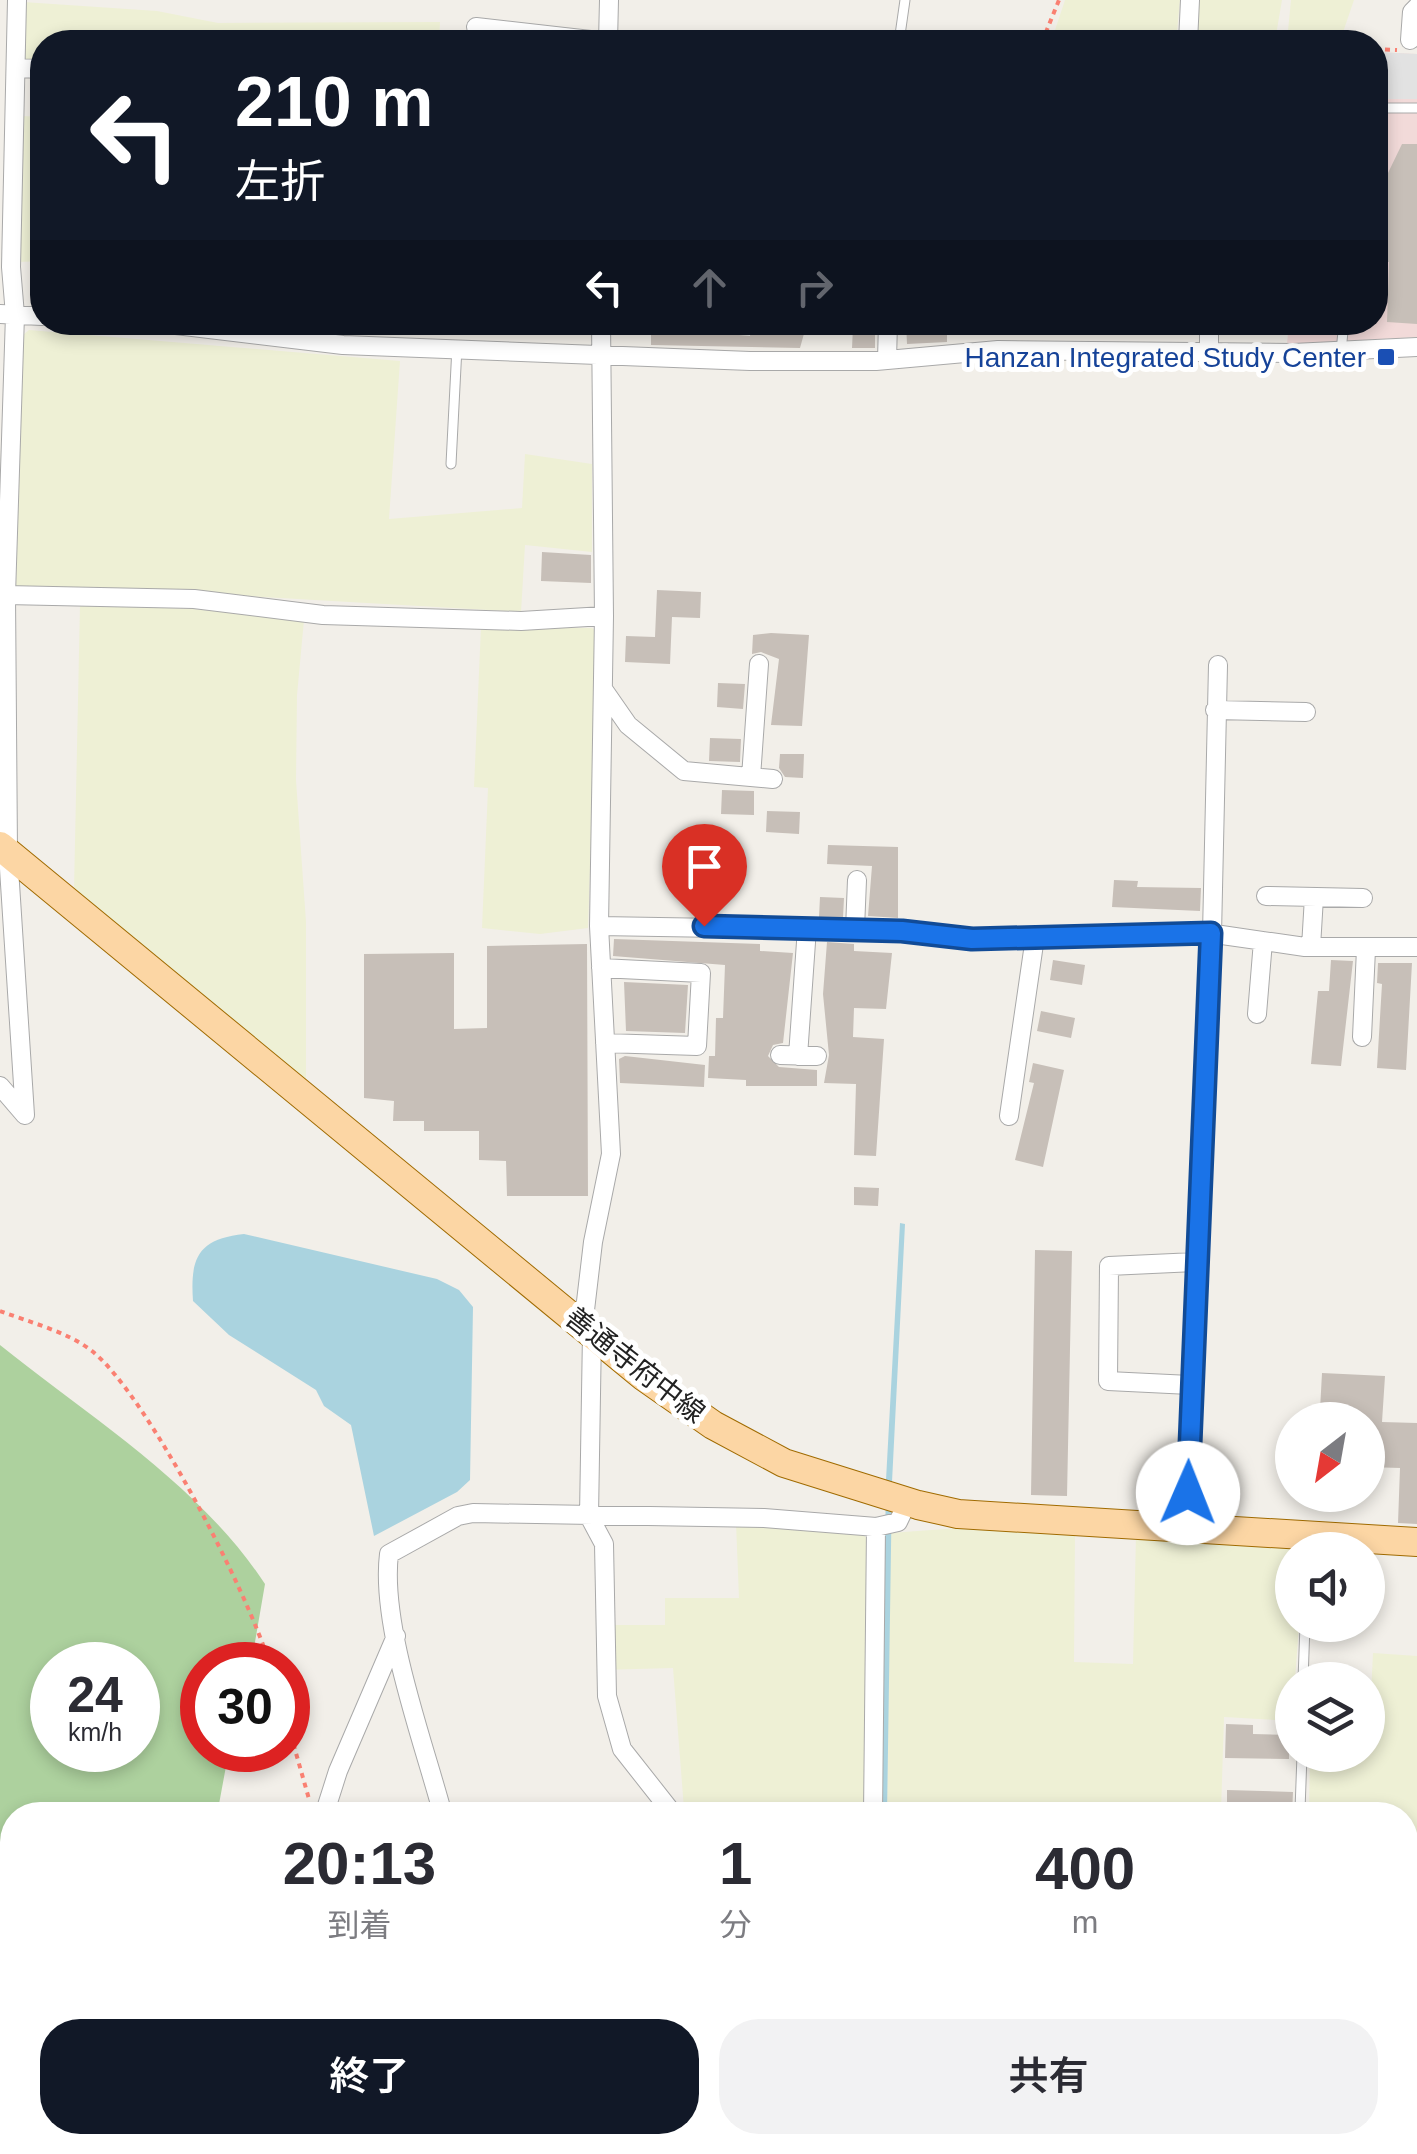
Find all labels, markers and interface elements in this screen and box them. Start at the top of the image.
text: 210 m [235,63,433,141]
icon: left [70,70,200,200]
text: 左折 [235,156,325,207]
icon: left [577,260,632,315]
icon: ahead [682,260,737,315]
icon: right [787,260,842,315]
place label: Hanzan Integrated Study Center [964,342,1366,373]
marker: Hanzan Integrated Study Center [1375,346,1397,368]
pin [662,824,747,927]
icon: arrive [677,839,732,894]
street label: 善通寺府中線 [559,1301,711,1429]
north arrow [1275,1402,1385,1512]
map controls [1275,1402,1385,1772]
position arrow [1136,1441,1240,1545]
button: sound [1275,1532,1385,1642]
speed limit sign: 30 [180,1642,310,1772]
button: layers [1275,1662,1385,1772]
text: 24 [67,1667,123,1723]
text: km/h [68,1718,122,1746]
text: 20:13 [283,1830,436,1897]
text: 1 [719,1830,752,1897]
text: 400 [1035,1835,1135,1902]
text: m [1072,1904,1098,1940]
text: 到着 [327,1907,391,1943]
text: 分 [720,1907,752,1943]
button: 終了 [40,2019,699,2134]
button: 共有 [719,2019,1378,2134]

